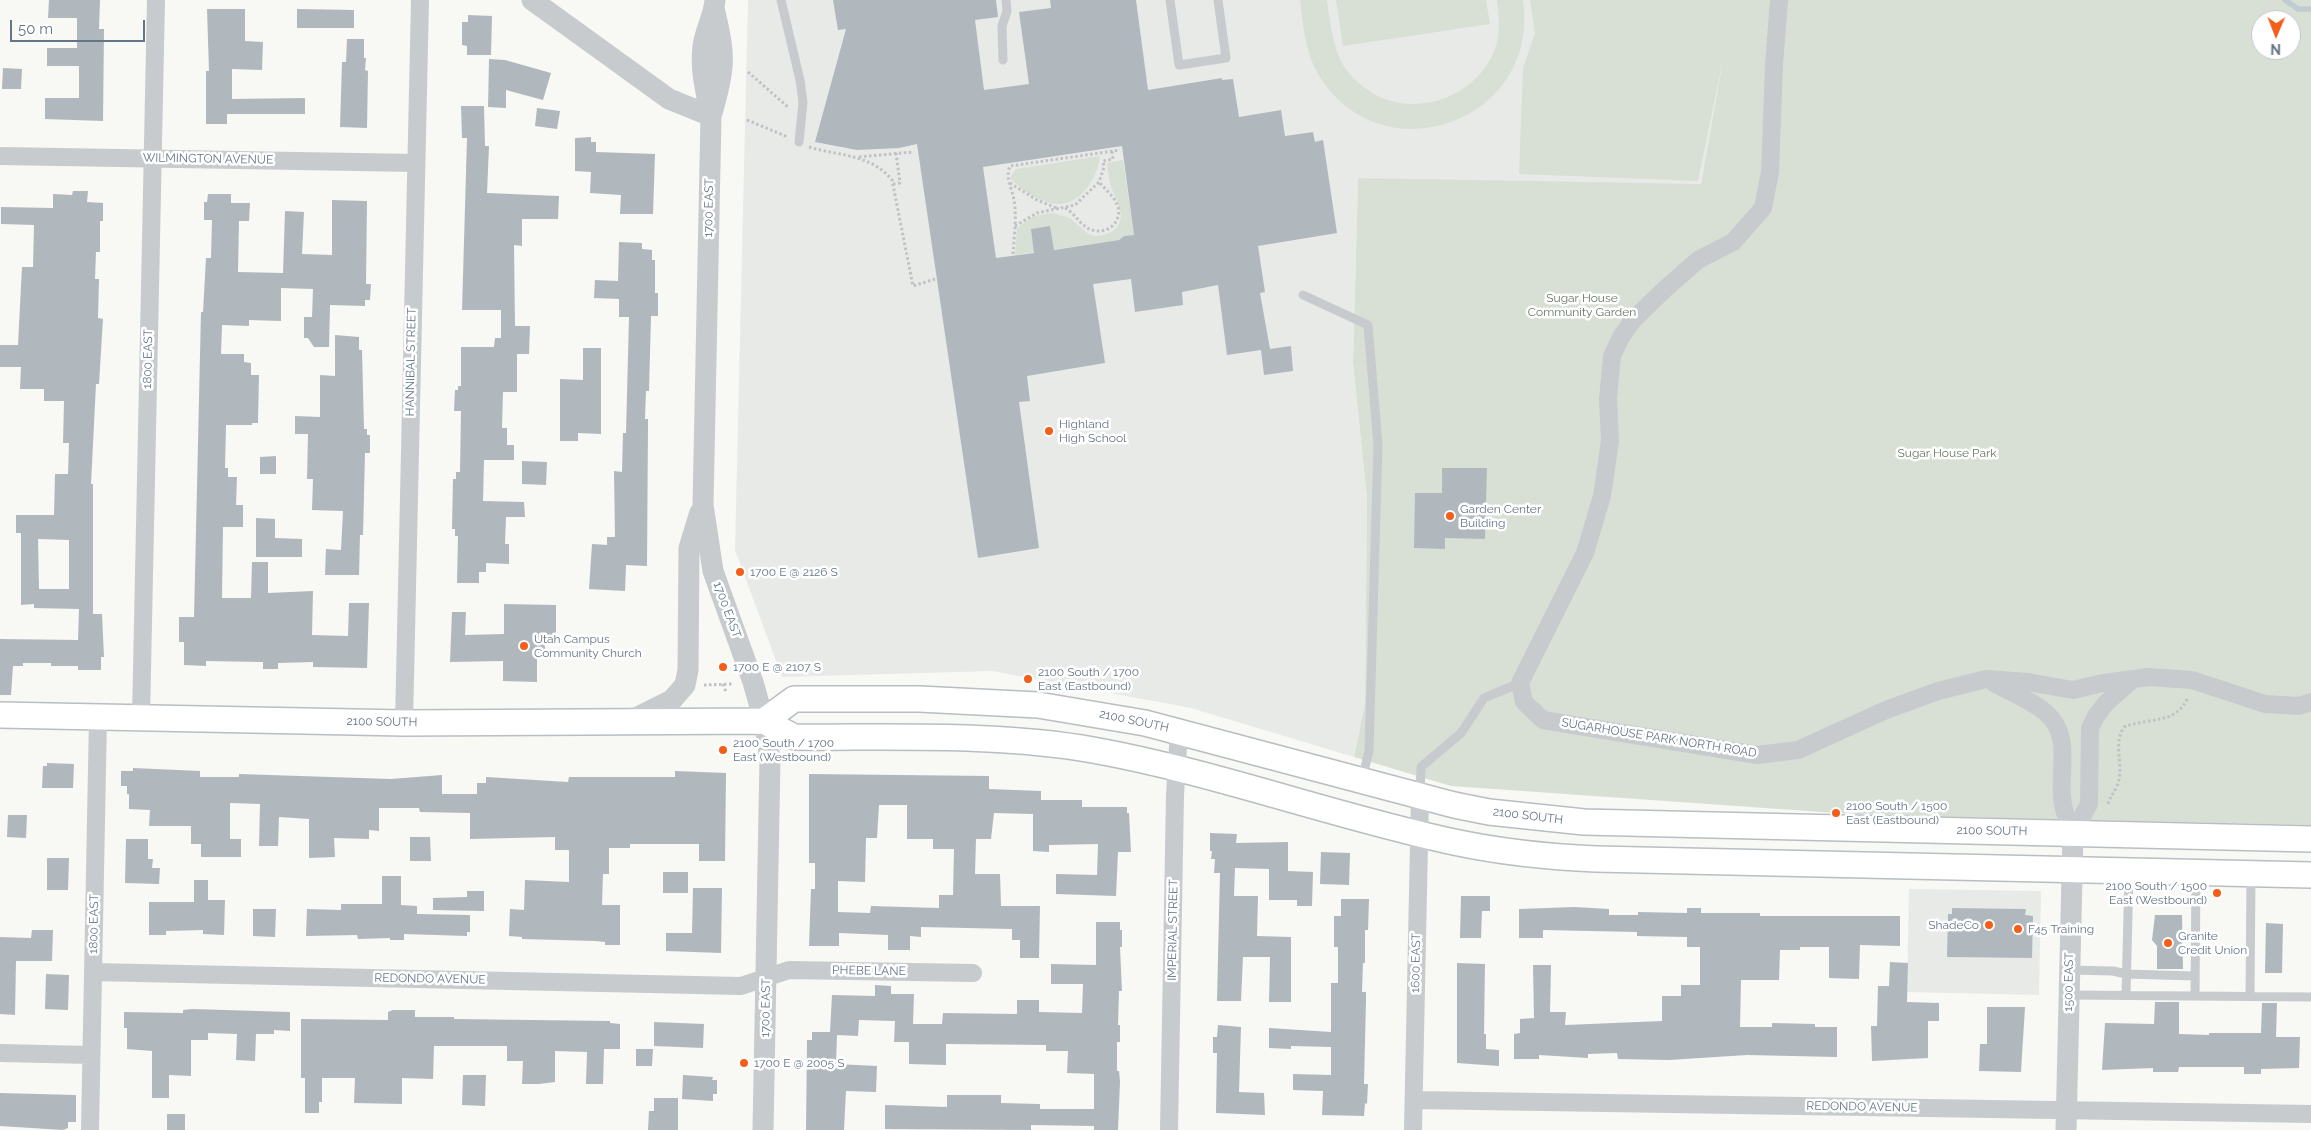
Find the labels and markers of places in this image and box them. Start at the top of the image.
place label: Highland High School [1059,417,1126,445]
marker: Highland High School [1043,425,1055,437]
place label: Garden Center Building [1460,502,1541,530]
marker: Garden Center Building [1444,510,1456,522]
place label: 1700 E @ 2126 S [750,565,838,579]
marker: 1700 E @ 2126 S [734,566,746,578]
place label: Utah Campus Community Church [534,632,642,660]
marker: Utah Campus Community Church [518,640,530,652]
place label: 1700 E @ 2107 S [733,660,821,674]
marker: 1700 E @ 2107 S [717,661,729,673]
place label: 2100 South / 1700 East (Eastbound) [1038,665,1139,693]
marker: 2100 South / 1700 East (Eastbound) [1022,673,1034,685]
place label: 2100 South / 1700 East (Westbound) [733,736,834,764]
marker: 2100 South / 1700 East (Westbound) [717,744,729,756]
place label: 2100 South / 1500 East (Eastbound) [1846,799,1947,827]
marker: 2100 South / 1500 East (Eastbound) [1830,807,1842,819]
place label: 2100 South / 1500 East (Westbound) [2106,879,2207,907]
marker: 2100 South / 1500 East (Westbound) [2211,887,2223,899]
place label: ShadeCo [1928,918,1979,932]
marker: ShadeCo [1983,919,1995,931]
place label: F45 Training [2028,922,2094,936]
marker: F45 Training [2012,923,2024,935]
place label: Granite Credit Union [2178,929,2247,957]
marker: Granite Credit Union [2162,937,2174,949]
place label: 1700 E @ 2005 S [754,1056,844,1070]
marker: 1700 E @ 2005 S [738,1057,750,1069]

